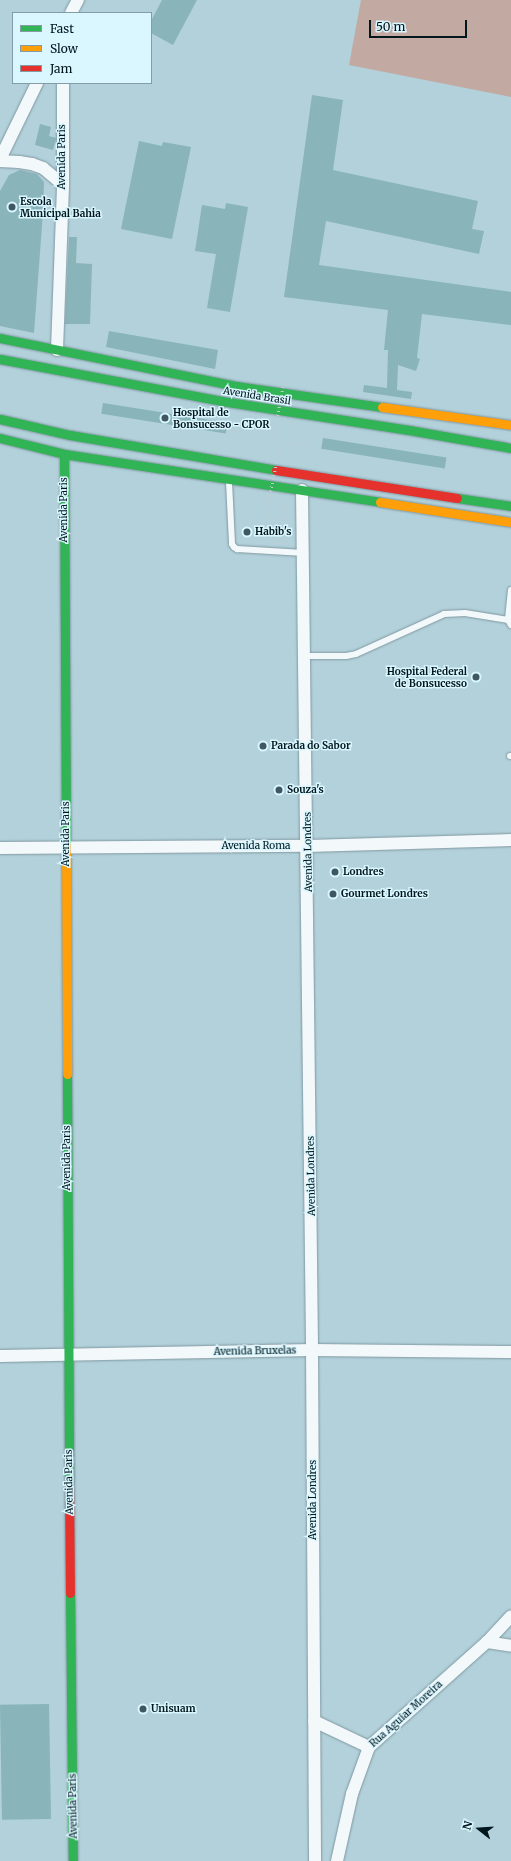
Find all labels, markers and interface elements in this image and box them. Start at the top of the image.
legend [12,12,152,84]
scale bar [371,12,469,38]
text: 50 m [376,19,405,34]
text: Fast [50,21,74,36]
text: Slow [50,41,78,56]
text: Jam [50,61,72,76]
street label: Avenida Paris [56,124,68,190]
place label: Escola Municipal Bahia [20,195,101,218]
marker: Escola Municipal Bahia [7,202,17,212]
street label: Avenida Brasil [222,385,292,407]
place label: Hospital de Bonsucesso - CPOR [173,406,269,430]
marker: Hospital de Bonsucesso - CPOR [160,413,170,423]
street label: Avenida Paris [58,477,70,543]
place label: Habib's [255,526,291,538]
marker: Habib's [242,527,252,537]
place label: Hospital Federal de Bonsucesso [387,665,467,688]
marker: Hospital Federal de Bonsucesso [470,671,482,683]
place label: Parada do Sabor [271,740,351,752]
marker: Parada do Sabor [258,741,268,751]
place label: Souza's [287,784,324,796]
marker: Souza's [274,785,284,795]
street label: Avenida Paris [60,801,72,867]
street label: Avenida Londres [301,812,315,892]
street label: Avenida Roma [222,840,290,852]
place label: Londres [343,866,384,878]
marker: Londres [330,867,340,877]
place label: Gourmet Londres [341,888,428,900]
marker: Gourmet Londres [328,889,338,899]
street label: Avenida Paris [61,1125,73,1191]
street label: Avenida Londres [304,1136,318,1216]
street label: Avenida Bruxelas [214,1344,296,1358]
street label: Avenida Paris [62,1449,76,1515]
street label: Avenida Londres [307,1460,319,1540]
street label: Rua Aguiar Moreira [367,1678,445,1750]
place label: Unisuam [151,1703,196,1715]
marker: Unisuam [138,1704,148,1714]
street label: Avenida Paris [66,1773,80,1839]
north arrow [459,1809,499,1849]
text: N [460,1819,475,1832]

